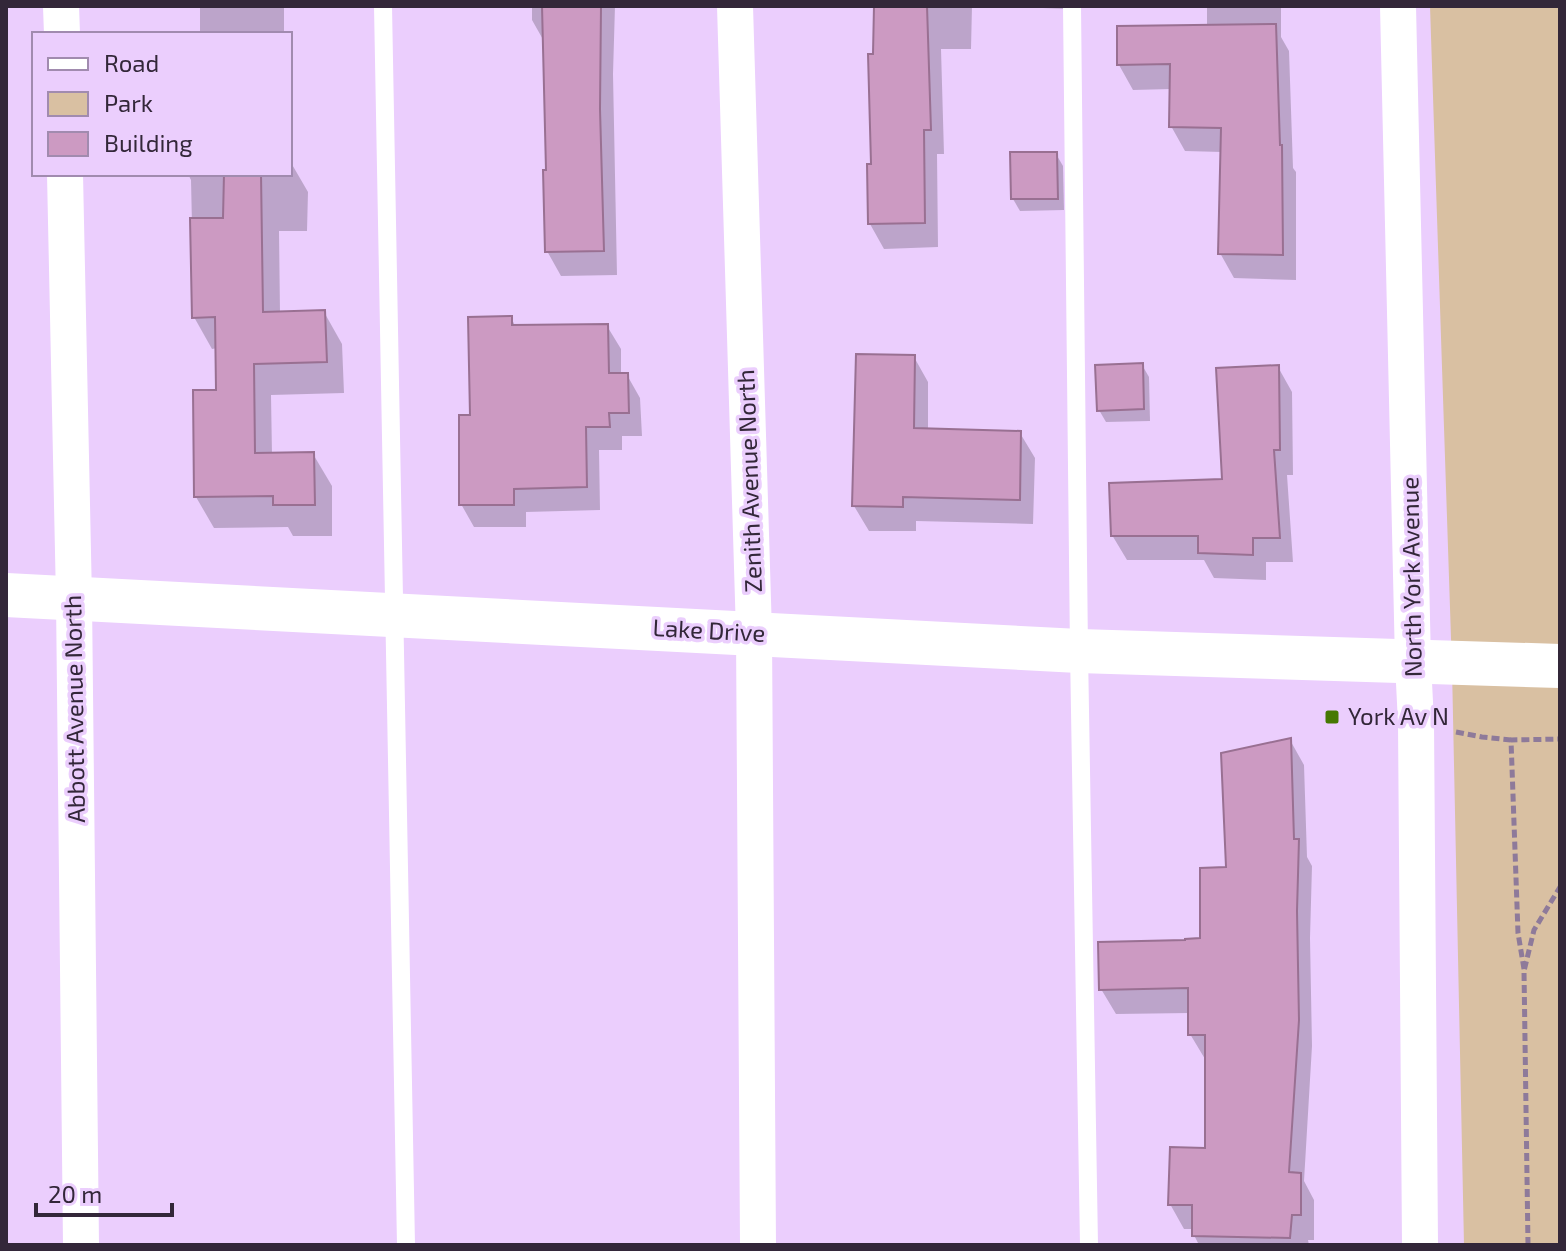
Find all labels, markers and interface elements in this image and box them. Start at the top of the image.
legend [32,32,292,176]
text: Road [104,48,159,77]
text: Park [104,88,153,117]
text: Building [104,128,193,157]
street label: Zenith Avenue North [730,369,767,593]
street label: North York Avenue [1394,477,1427,678]
street label: Abbott Avenue North [57,595,90,823]
street label: Lake Drive [652,612,766,647]
place label: York Av N [1348,701,1449,730]
marker: York Av N [1323,708,1341,726]
scale bar [36,1167,172,1217]
text: 20 m [48,1179,102,1208]

